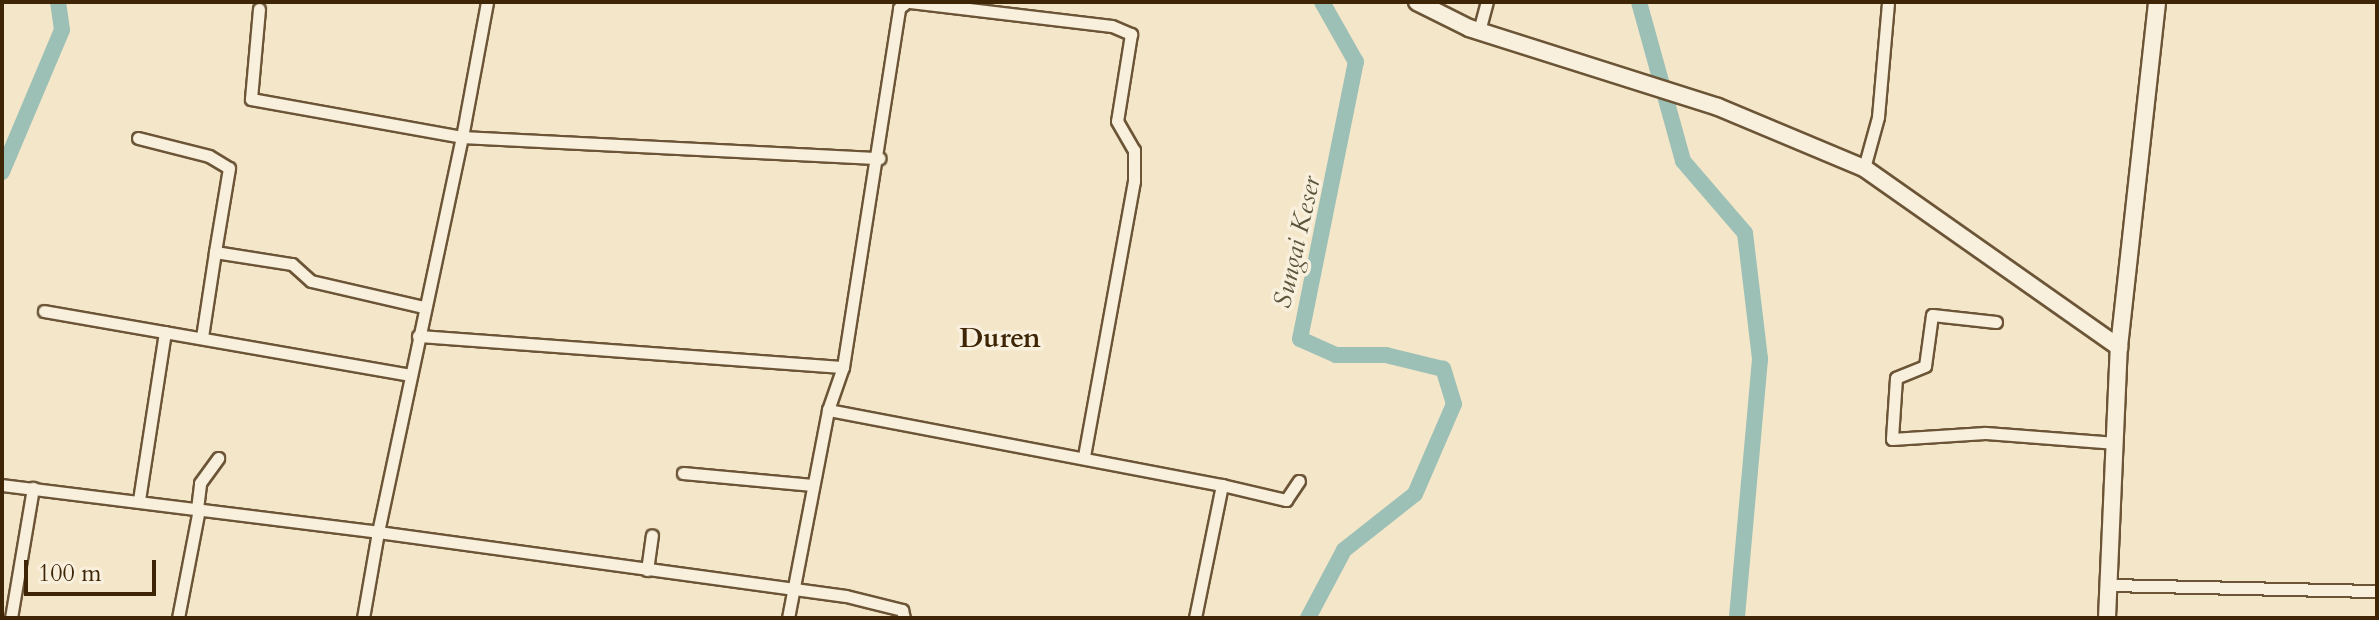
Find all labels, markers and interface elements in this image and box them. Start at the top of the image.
water label: Sungai Keser [1267,173,1327,311]
district label: Duren [959,321,1041,355]
scale bar [28,544,160,594]
text: 100 m [38,557,102,590]

